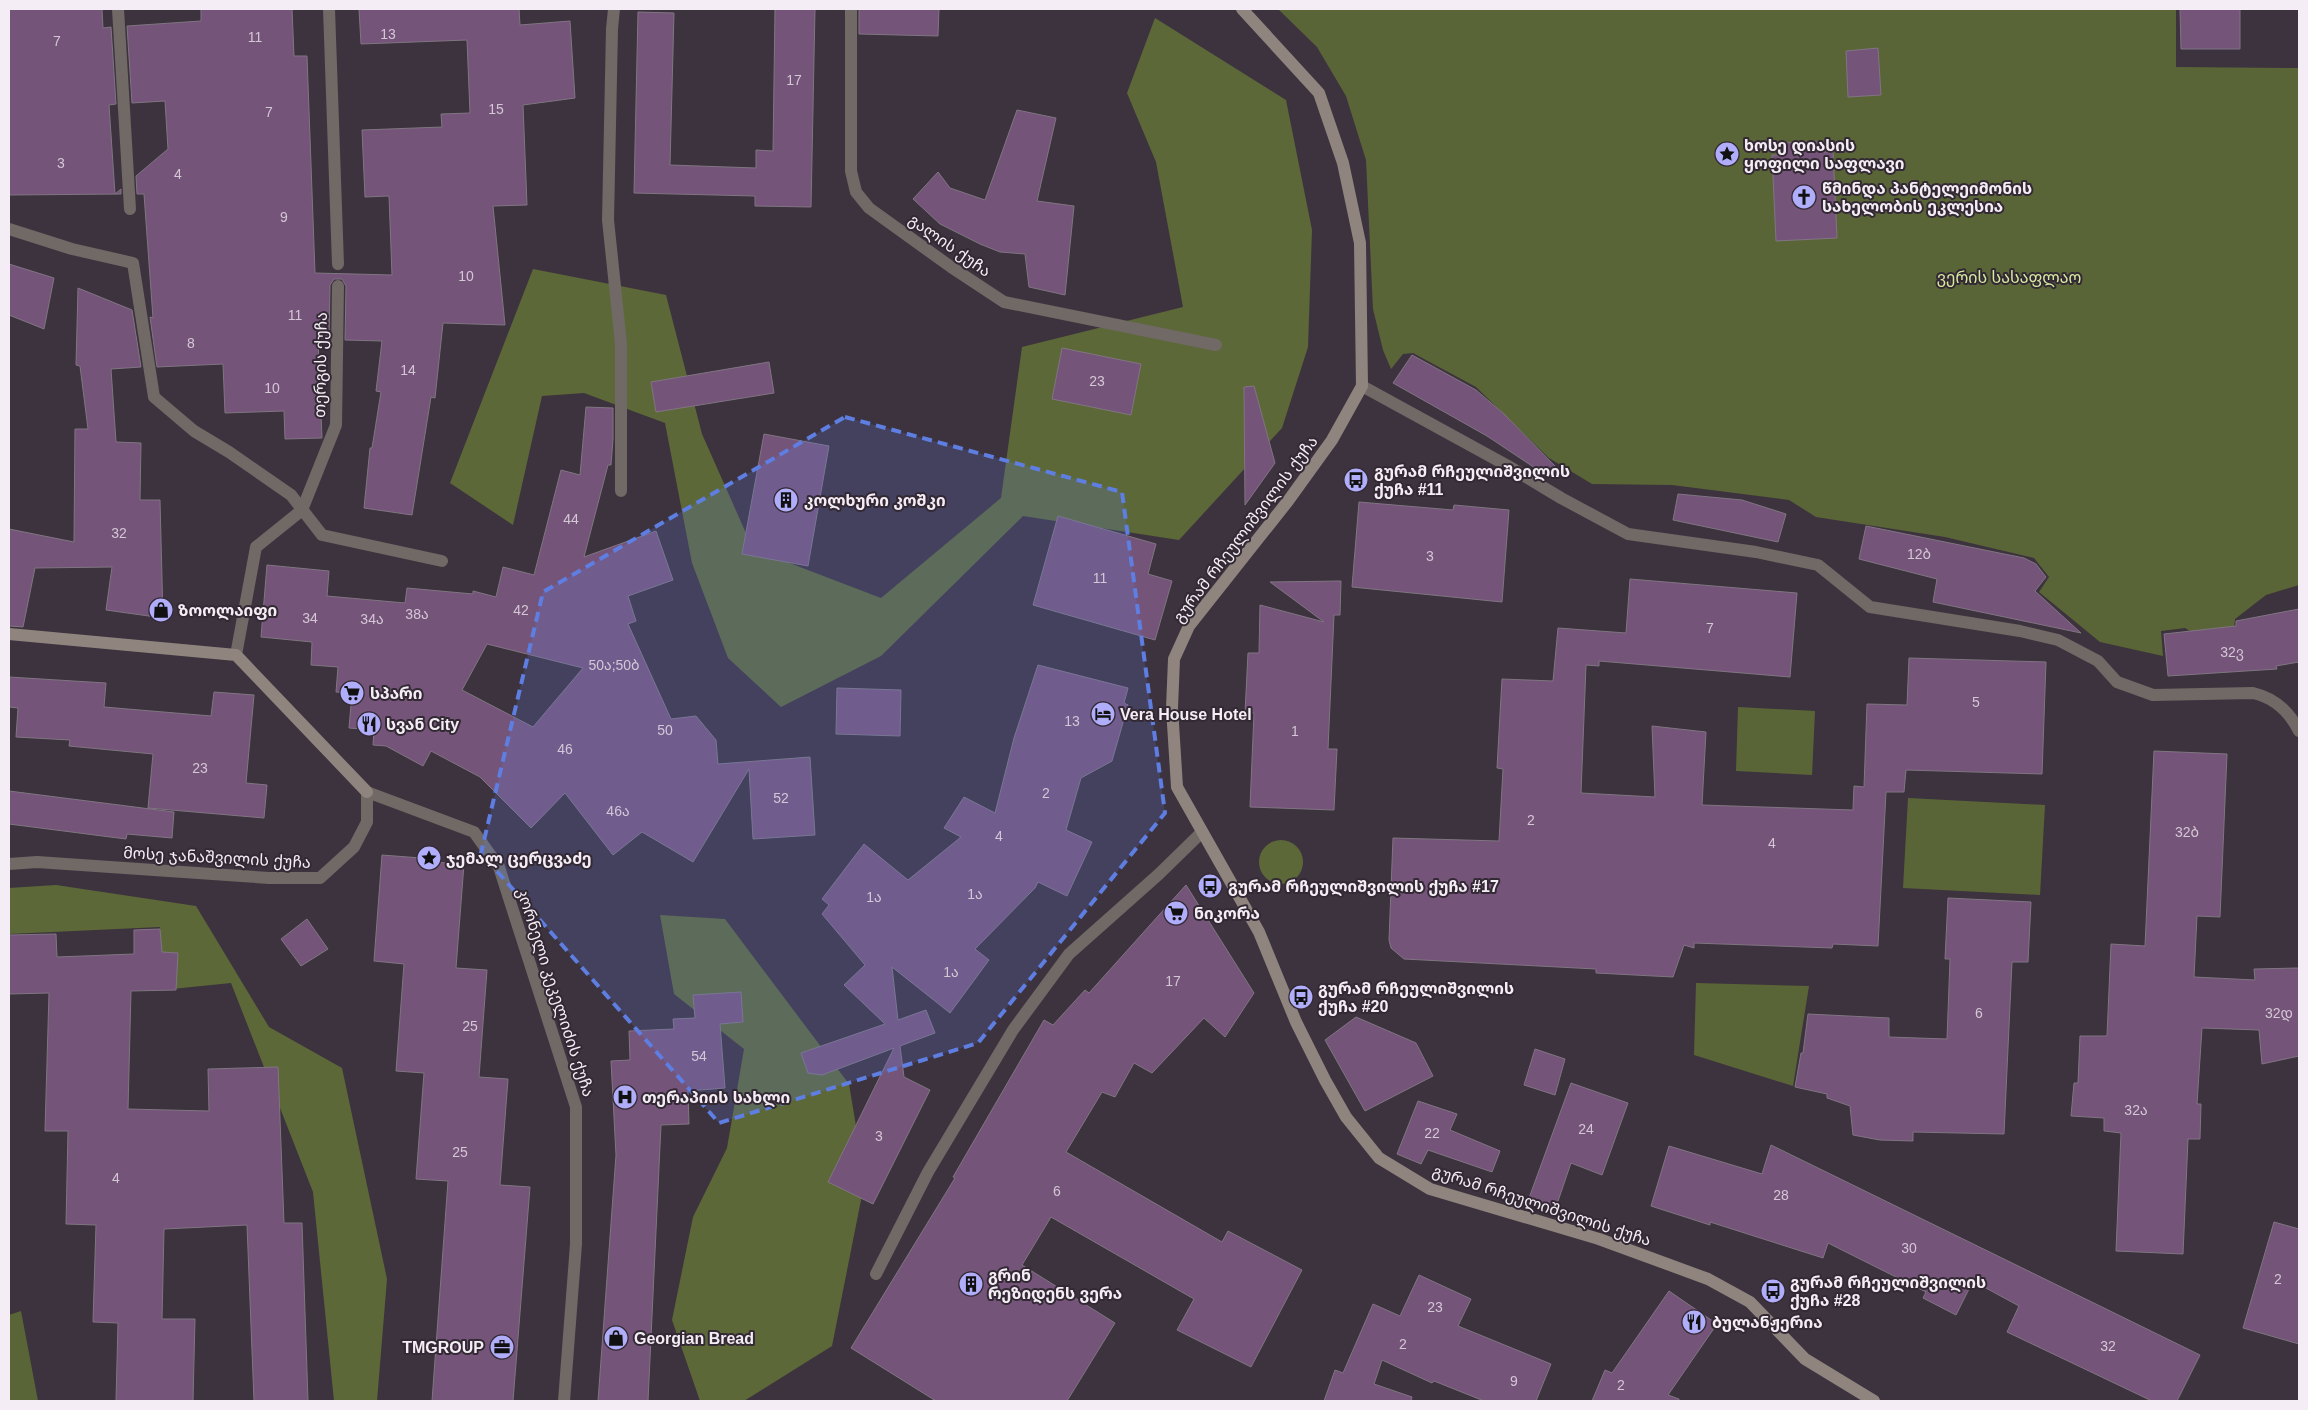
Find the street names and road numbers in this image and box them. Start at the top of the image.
street label: გალის ქუჩა [904,211,994,282]
street label: თერგის ქუჩა [311,312,331,418]
street label: გურამ რჩეულიშვილის ქუჩა [1170,433,1323,627]
street label: მოსე ჯანაშვილის ქუჩა [123,844,311,873]
street label: კორნელი კეკელიძის ქუჩა [512,886,597,1099]
street label: გურამ რჩეულიშვილის ქუჩა [1430,1162,1653,1251]

